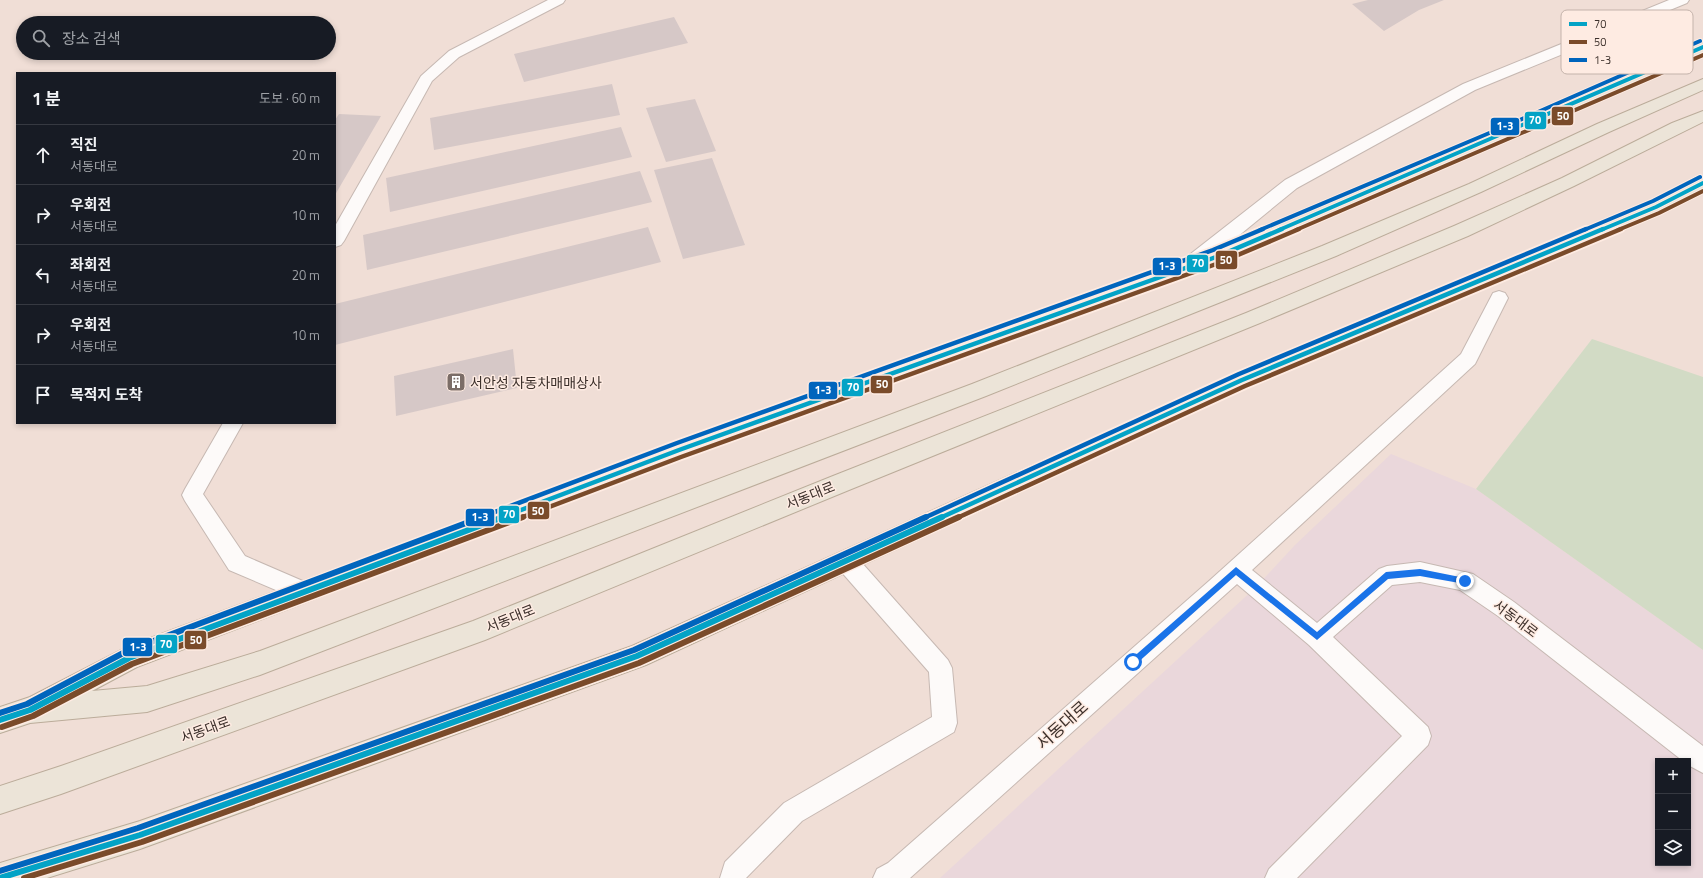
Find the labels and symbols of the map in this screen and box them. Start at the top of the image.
legend [1561,10,1693,74]
text: 70 [1594,16,1606,32]
text: 50 [1594,34,1606,50]
text: 1-3 [1594,52,1611,68]
line badge: 50 [1551,106,1574,126]
text: 50 [1557,108,1569,124]
line badge: 70 [1524,111,1547,130]
text: 70 [1529,112,1541,128]
line badge: 1-3 [1490,117,1520,136]
text: 1-3 [1497,118,1513,134]
line badge: 50 [1215,250,1238,270]
text: 50 [1220,252,1232,268]
line badge: 70 [1186,254,1209,273]
text: 70 [1192,255,1204,271]
line badge: 1-3 [1152,257,1182,276]
text: 1-3 [1159,258,1175,274]
building icon: 서안성 자동차매매상사 [445,371,467,393]
place label: 서안성 자동차매매상사 [470,372,602,393]
line badge: 50 [870,375,893,394]
text: 50 [876,376,888,392]
line badge: 70 [841,378,864,397]
text: 70 [847,379,859,395]
line badge: 1-3 [808,381,838,400]
text: 1-3 [815,382,831,398]
street label: 서동대로 [782,476,838,514]
line badge: 50 [527,501,550,520]
text: 50 [532,503,544,519]
line badge: 70 [498,505,520,524]
text: 70 [503,506,515,522]
line badge: 1-3 [465,508,495,527]
text: 1-3 [472,509,488,525]
route end [1456,572,1474,590]
street label: 서동대로 [1489,594,1543,642]
street label: 서동대로 [482,599,538,637]
line badge: 50 [184,630,207,650]
text: 50 [190,632,202,648]
line badge: 70 [155,634,178,654]
text: 70 [160,636,172,652]
line badge: 1-3 [122,637,153,657]
text: 1-3 [130,639,146,655]
route start [1124,653,1142,671]
street label: 서동대로 [1030,694,1094,756]
street label: 서동대로 [177,710,233,748]

